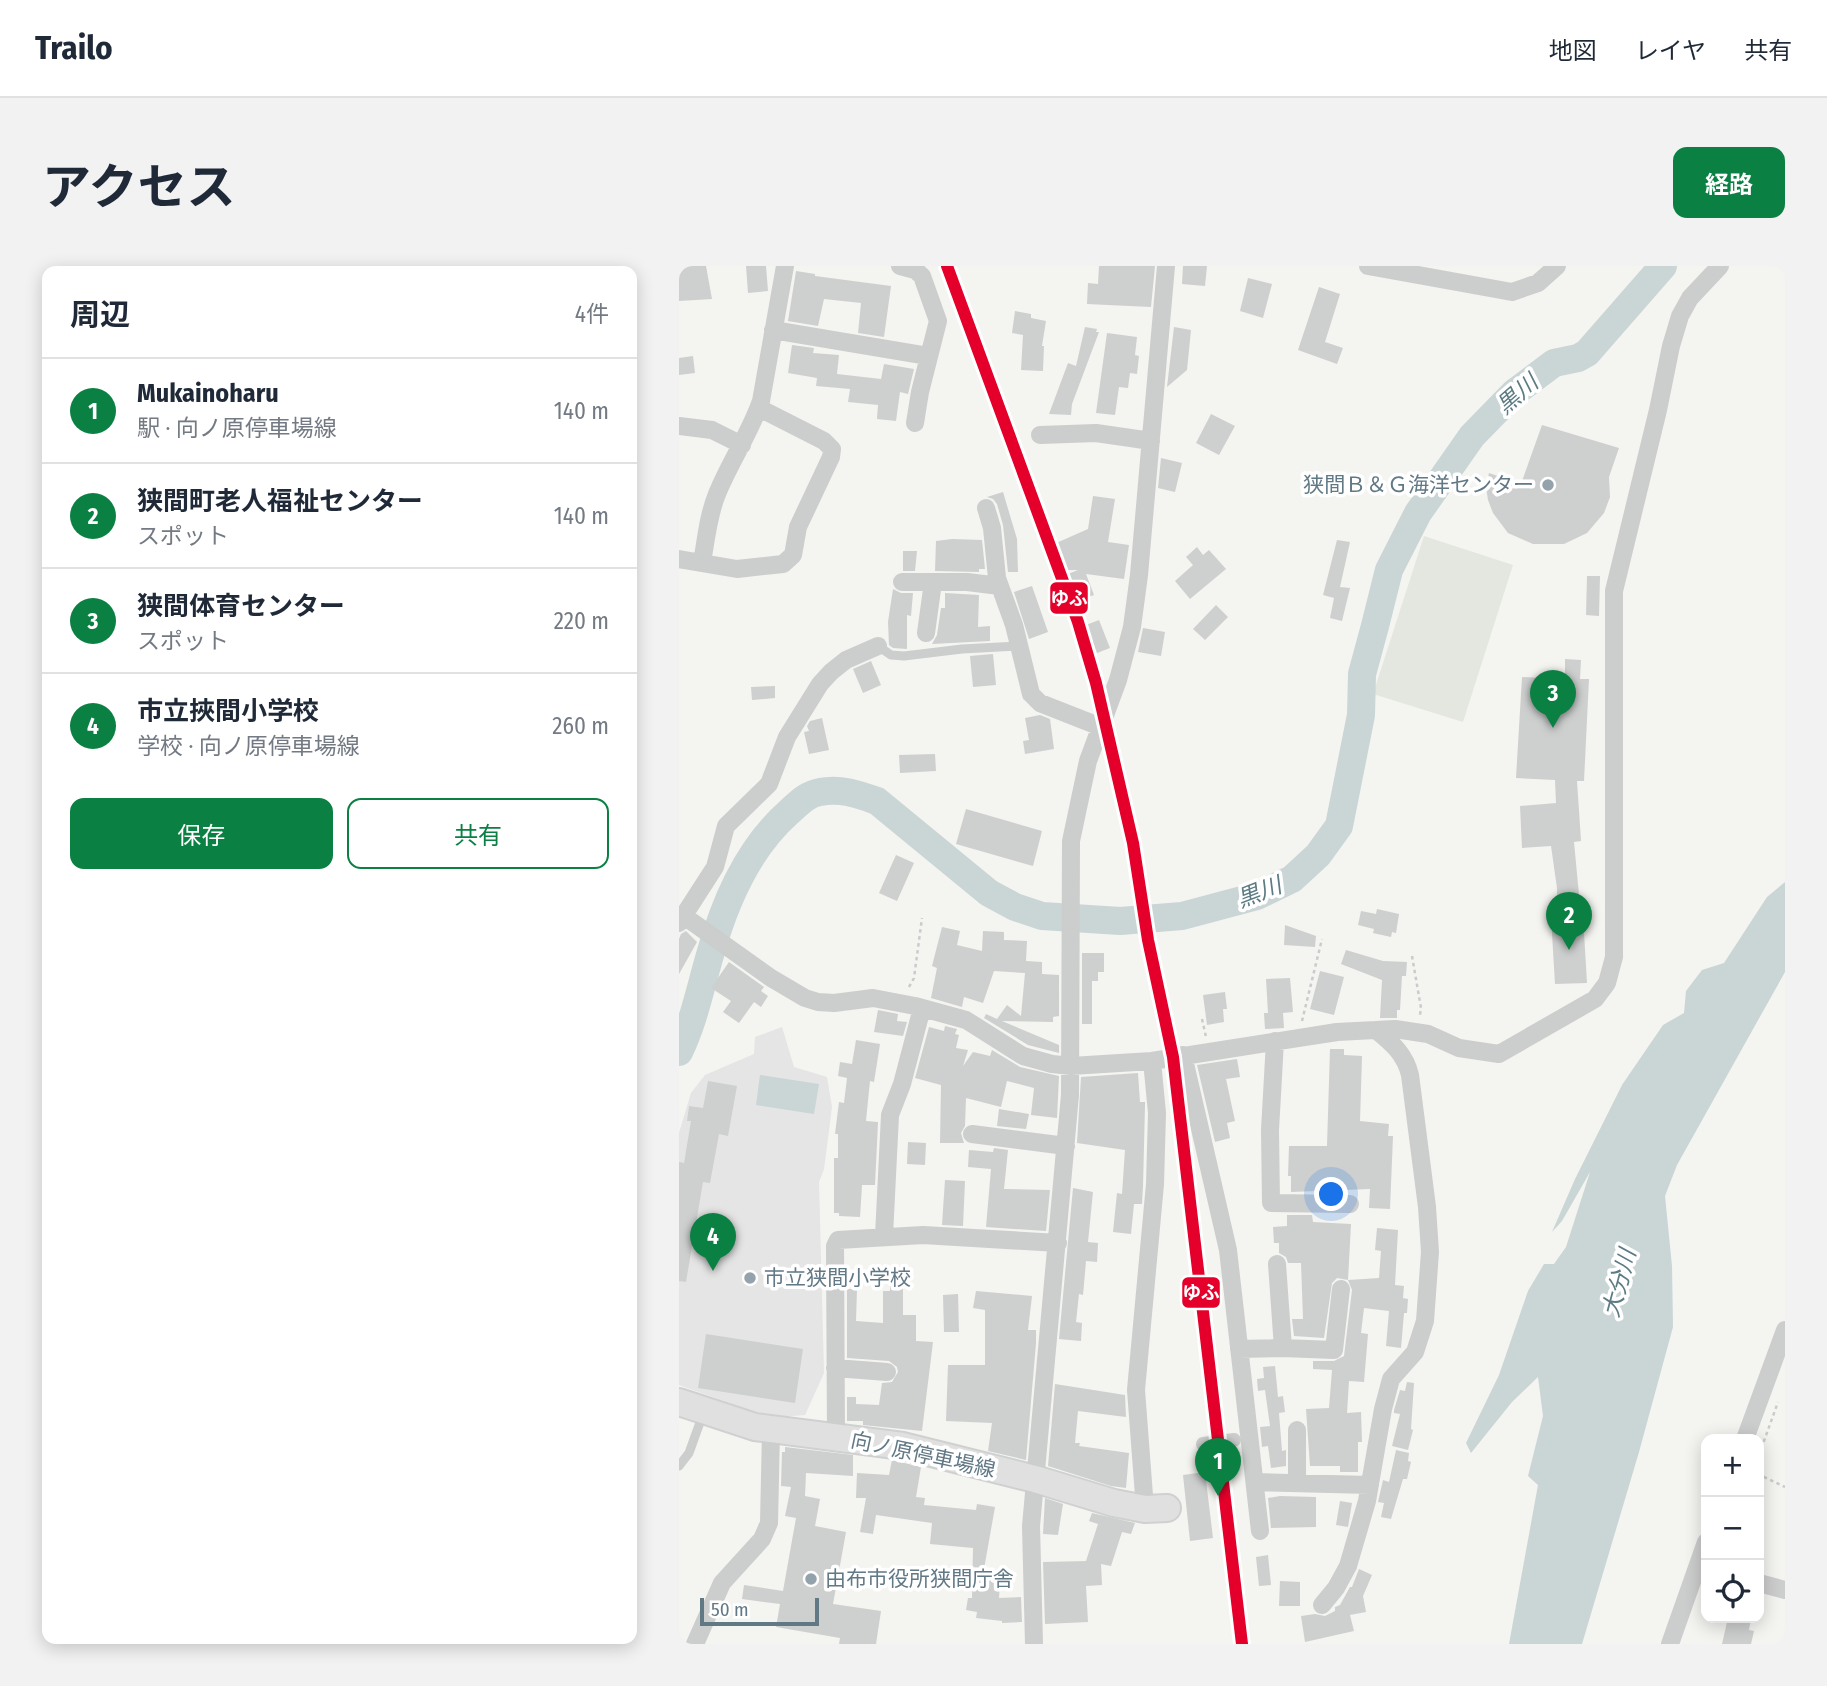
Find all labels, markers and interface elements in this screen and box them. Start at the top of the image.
text: Trailo [35,28,113,68]
text: 地図 [1549,37,1597,65]
text: レイヤ [1635,37,1706,65]
text: 共有 [1744,37,1792,65]
button: 経路 [1673,147,1785,218]
text: アクセス [42,158,236,217]
text: 周辺 [70,297,130,333]
text: 4件 [575,300,609,328]
water label: 黒川 [1490,366,1546,420]
text: Mukainoharu [137,378,279,409]
text: 1 [88,397,98,425]
text: 140 m [554,397,609,425]
text: 駅 · 向ノ原停車場線 [137,414,337,442]
place label: 狭間Ｂ＆Ｇ海洋センター [1303,472,1534,498]
marker: 狭間Ｂ＆Ｇ海洋センター [1540,477,1556,493]
text: 狭間町老人福祉センター [137,486,423,517]
text: 2 [88,502,98,530]
text: 140 m [554,502,609,530]
text: スポット [137,522,229,550]
line badge: ゆふ [1049,581,1089,615]
text: ゆふ [1050,587,1088,610]
text: 狭間体育センター [137,591,345,622]
text: 3 [88,607,98,635]
text: 220 m [554,607,609,635]
text: スポット [137,627,229,655]
pin: 3 [1530,670,1576,728]
text: 市立挾間小学校 [137,696,319,727]
text: 4 [87,712,99,740]
text: 260 m [552,712,609,740]
text: 学校 · 向ノ原停車場線 [137,732,360,760]
button: 保存 [70,798,333,869]
button: 共有 [347,798,609,869]
water label: 黒川 [1233,870,1288,913]
pin: 2 [1546,892,1592,950]
your location [1314,1177,1348,1211]
pin: 4 [690,1213,736,1271]
water label: 大分川 [1597,1243,1642,1320]
place label: 市立狭間小学校 [764,1265,911,1291]
marker: 市立狭間小学校 [742,1270,758,1286]
line badge: ゆふ [1181,1276,1221,1309]
text: ゆふ [1182,1281,1220,1304]
street label: 向ノ原停車場線 [848,1427,998,1483]
map controls [1701,1434,1764,1623]
button: + [1701,1434,1764,1497]
pin: 1 [1195,1438,1241,1496]
button: − [1701,1497,1764,1560]
button: locate [1701,1560,1764,1623]
place label: 由布市役所狭間庁舎 [825,1566,1014,1592]
marker: 由布市役所狭間庁舎 [803,1571,819,1587]
scale bar [700,1595,819,1627]
text: 50 m [711,1598,749,1621]

